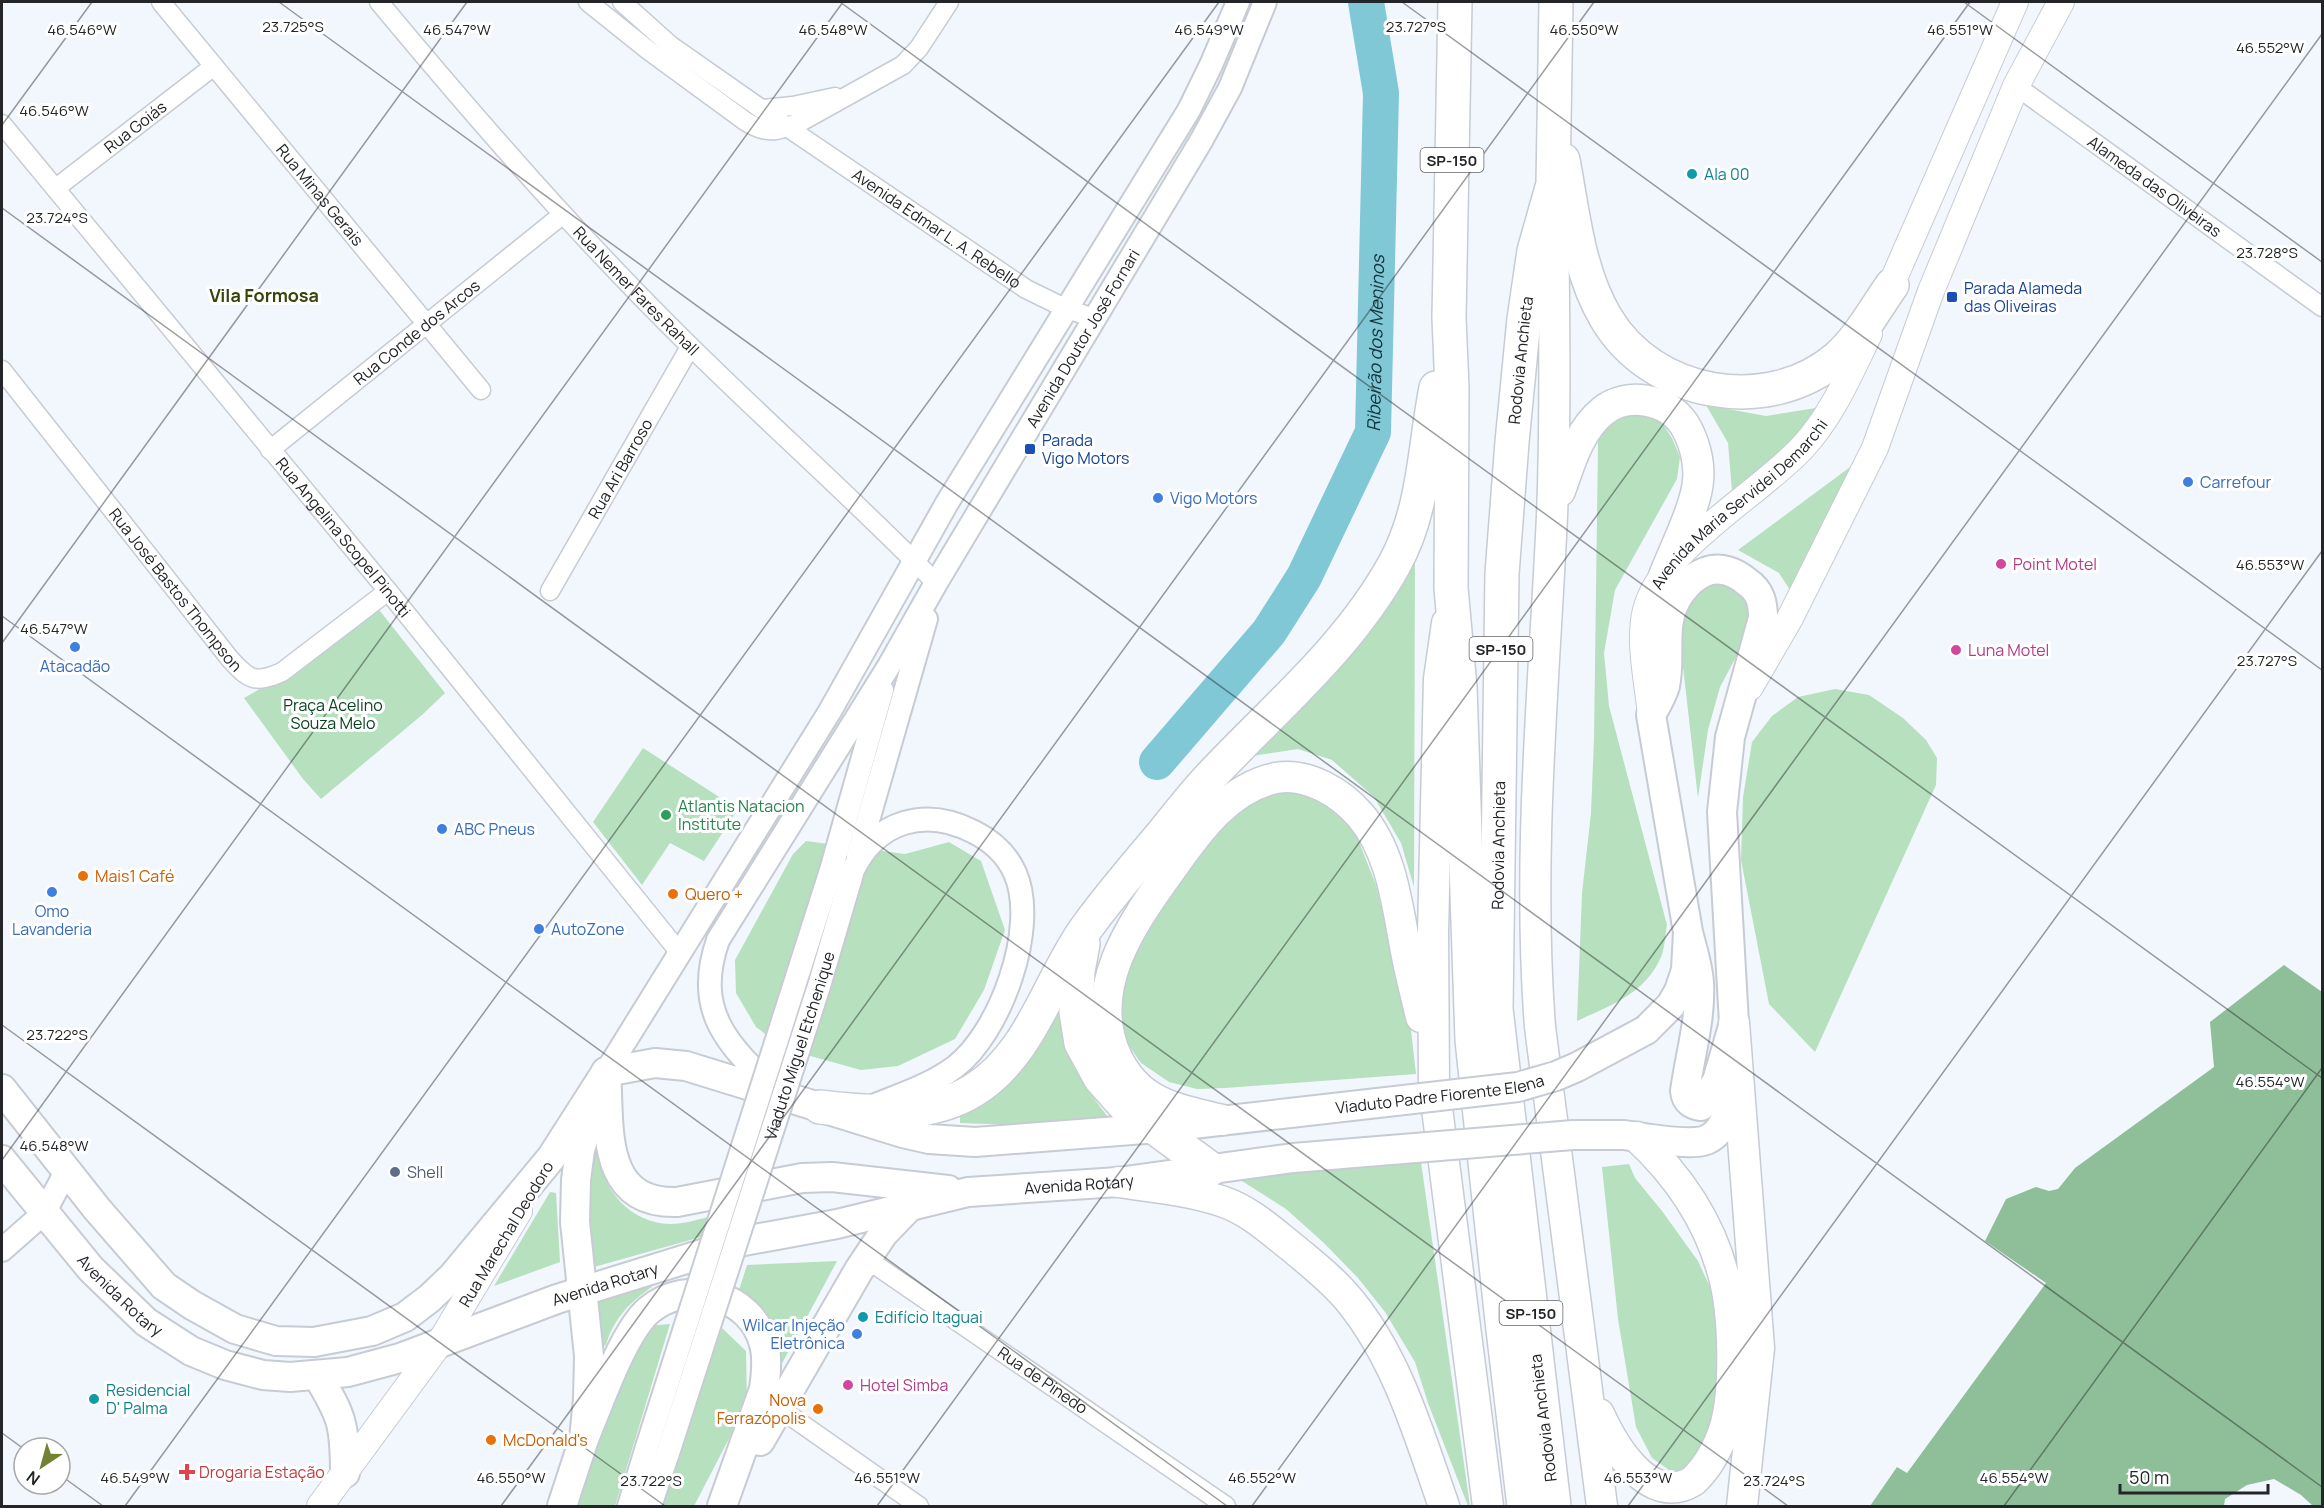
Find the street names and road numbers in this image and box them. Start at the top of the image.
street label: Rua Goiás [99,96,171,158]
street label: Alameda das Oliveiras [2083,130,2226,242]
street label: Rua Minas Gerais [271,139,369,250]
road number: SP-150 [1420,148,1484,172]
street label: Avenida Edmar L. A. Rebello [848,163,1025,293]
street label: Rua Nemer Fares Rahall [569,222,704,360]
street label: Avenida Doutor José Fornari [1021,245,1145,431]
street label: Rua Conde dos Arcos [348,274,484,390]
street label: Rodovia Anchieta [1503,295,1538,425]
street label: Rua Ari Barroso [583,415,658,523]
street label: Avenida Maria Servidei Demarchi [1646,415,1832,593]
street label: Rua Angelina Scopel Pinotti [271,453,416,622]
street label: Rua José Bastos Thompson [104,503,247,676]
road number: SP-150 [1470,637,1532,661]
street label: Rodovia Anchieta [1486,781,1510,910]
street label: Viaduto Miguel Etchenique [759,949,840,1143]
street label: Viaduto Padre Fiorente Elena [1334,1069,1547,1119]
street label: Rua Marechal Deodoro [454,1157,558,1311]
street label: Avenida Rotary [1023,1169,1136,1199]
street label: Avenida Rotary [72,1250,168,1341]
street label: Avenida Rotary [549,1257,662,1311]
road number: SP-150 [1500,1301,1562,1325]
street label: Rua de Pinedo [993,1341,1092,1419]
street label: Rodovia Anchieta [1524,1353,1562,1483]

